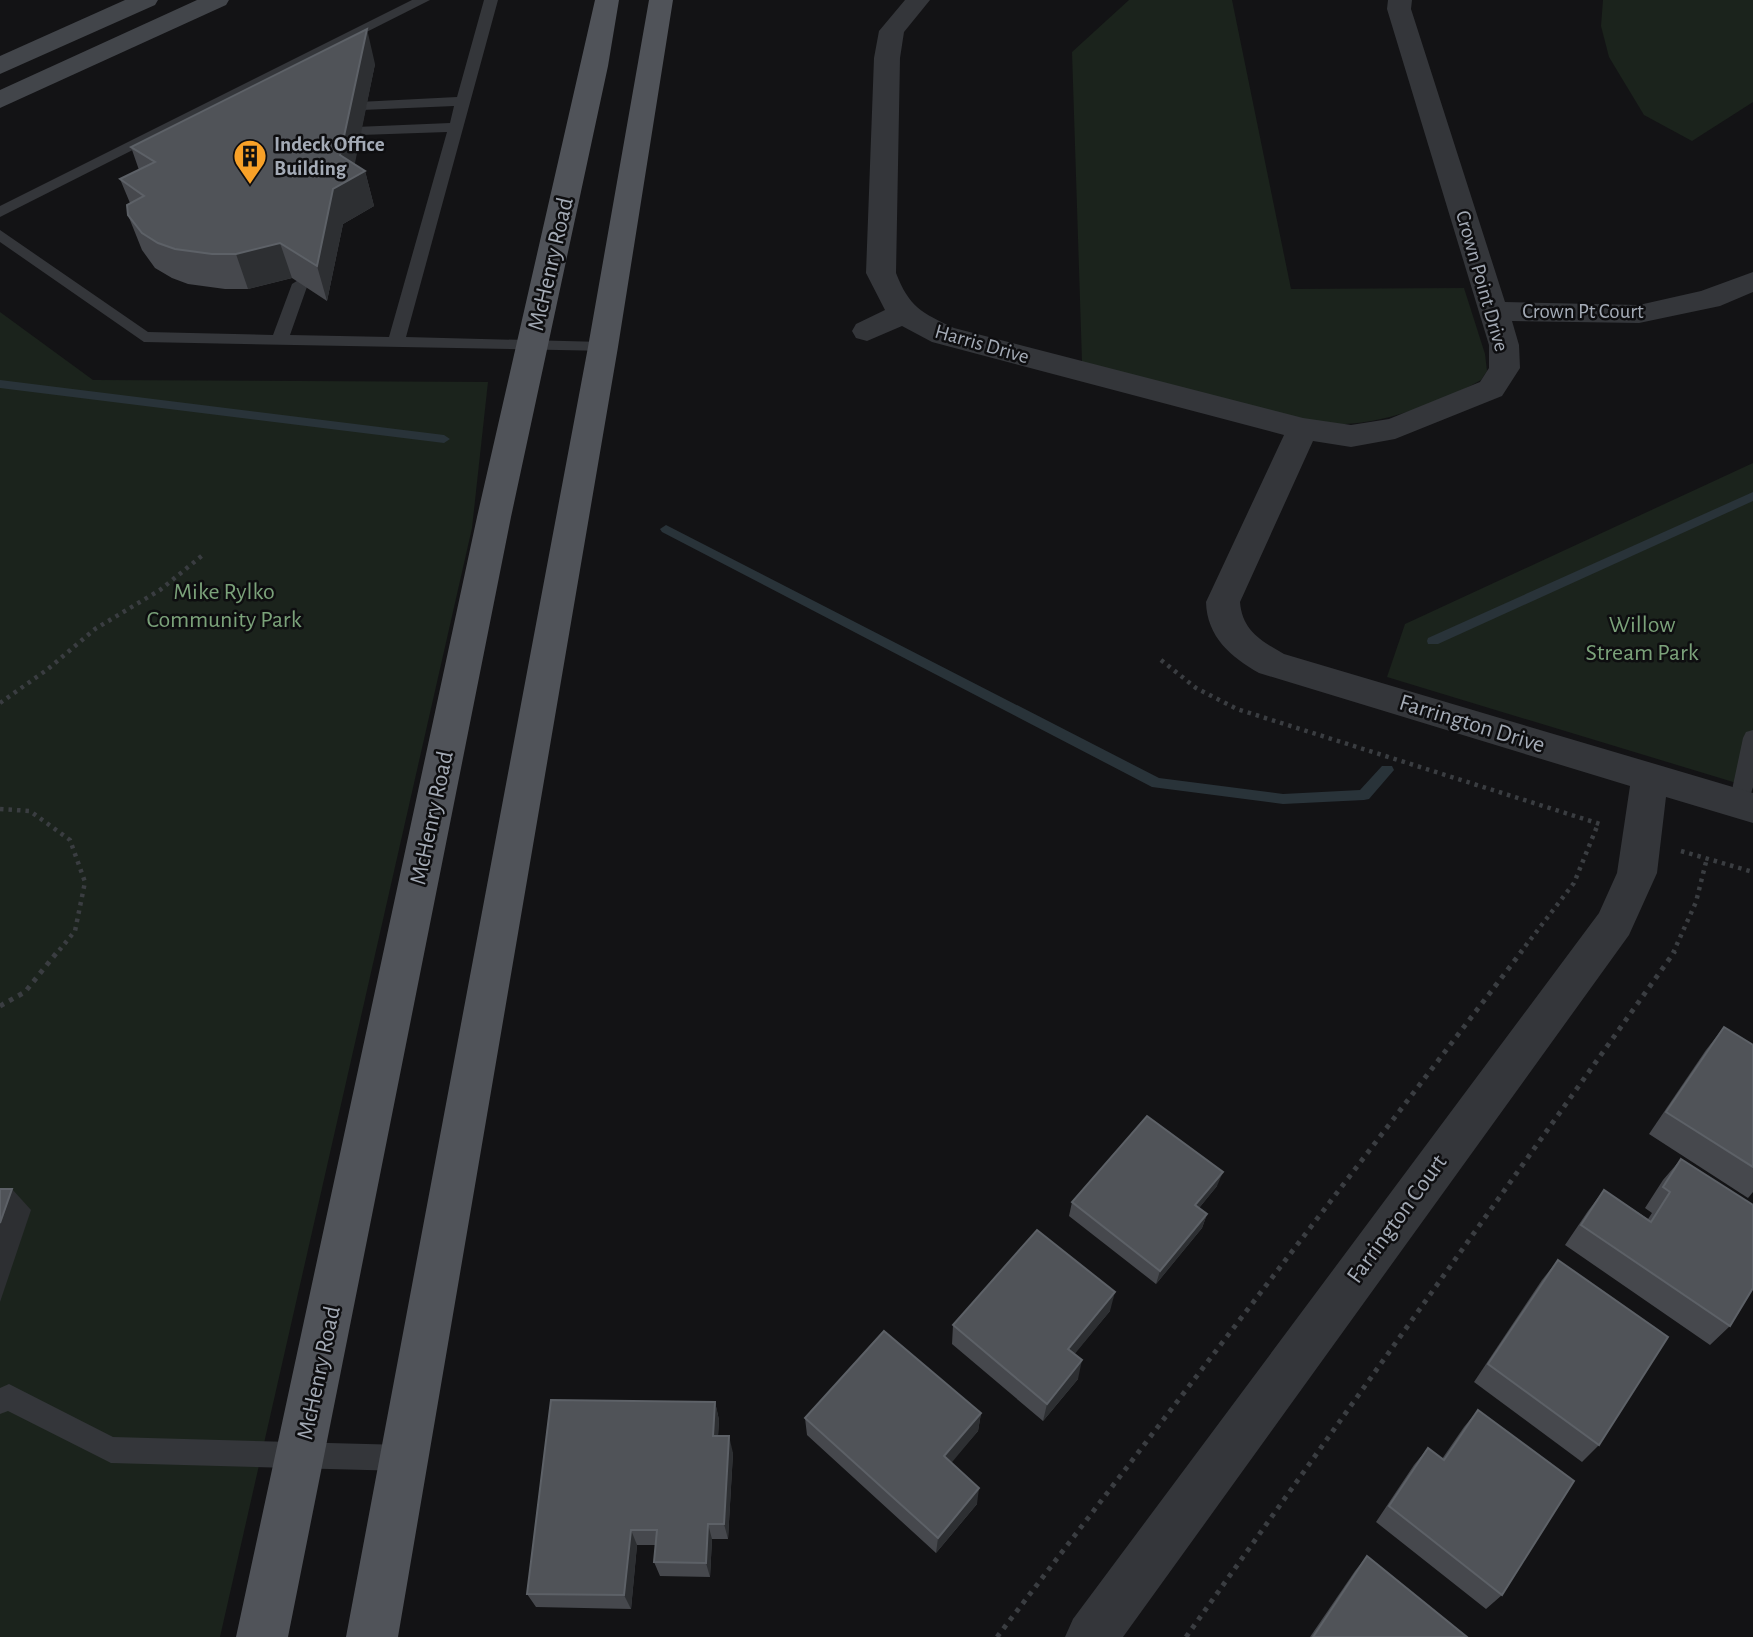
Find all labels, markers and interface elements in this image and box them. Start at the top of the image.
place label: Indeck Office Building [274,134,385,179]
building icon: Indeck Office Building [231,137,269,186]
street label: McHenry Road [524,195,578,333]
street label: Crown Point Drive [1452,208,1512,354]
street label: Crown Pt Court [1522,301,1644,322]
street label: Harris Drive [932,321,1032,367]
park label: Mike Rylko Community Park [146,580,302,632]
park label: Willow Stream Park [1585,613,1699,665]
street label: Farrington Drive [1396,690,1548,758]
street label: McHenry Road [406,749,458,887]
street label: Farrington Court [1343,1150,1452,1288]
street label: McHenry Road [293,1304,345,1442]

